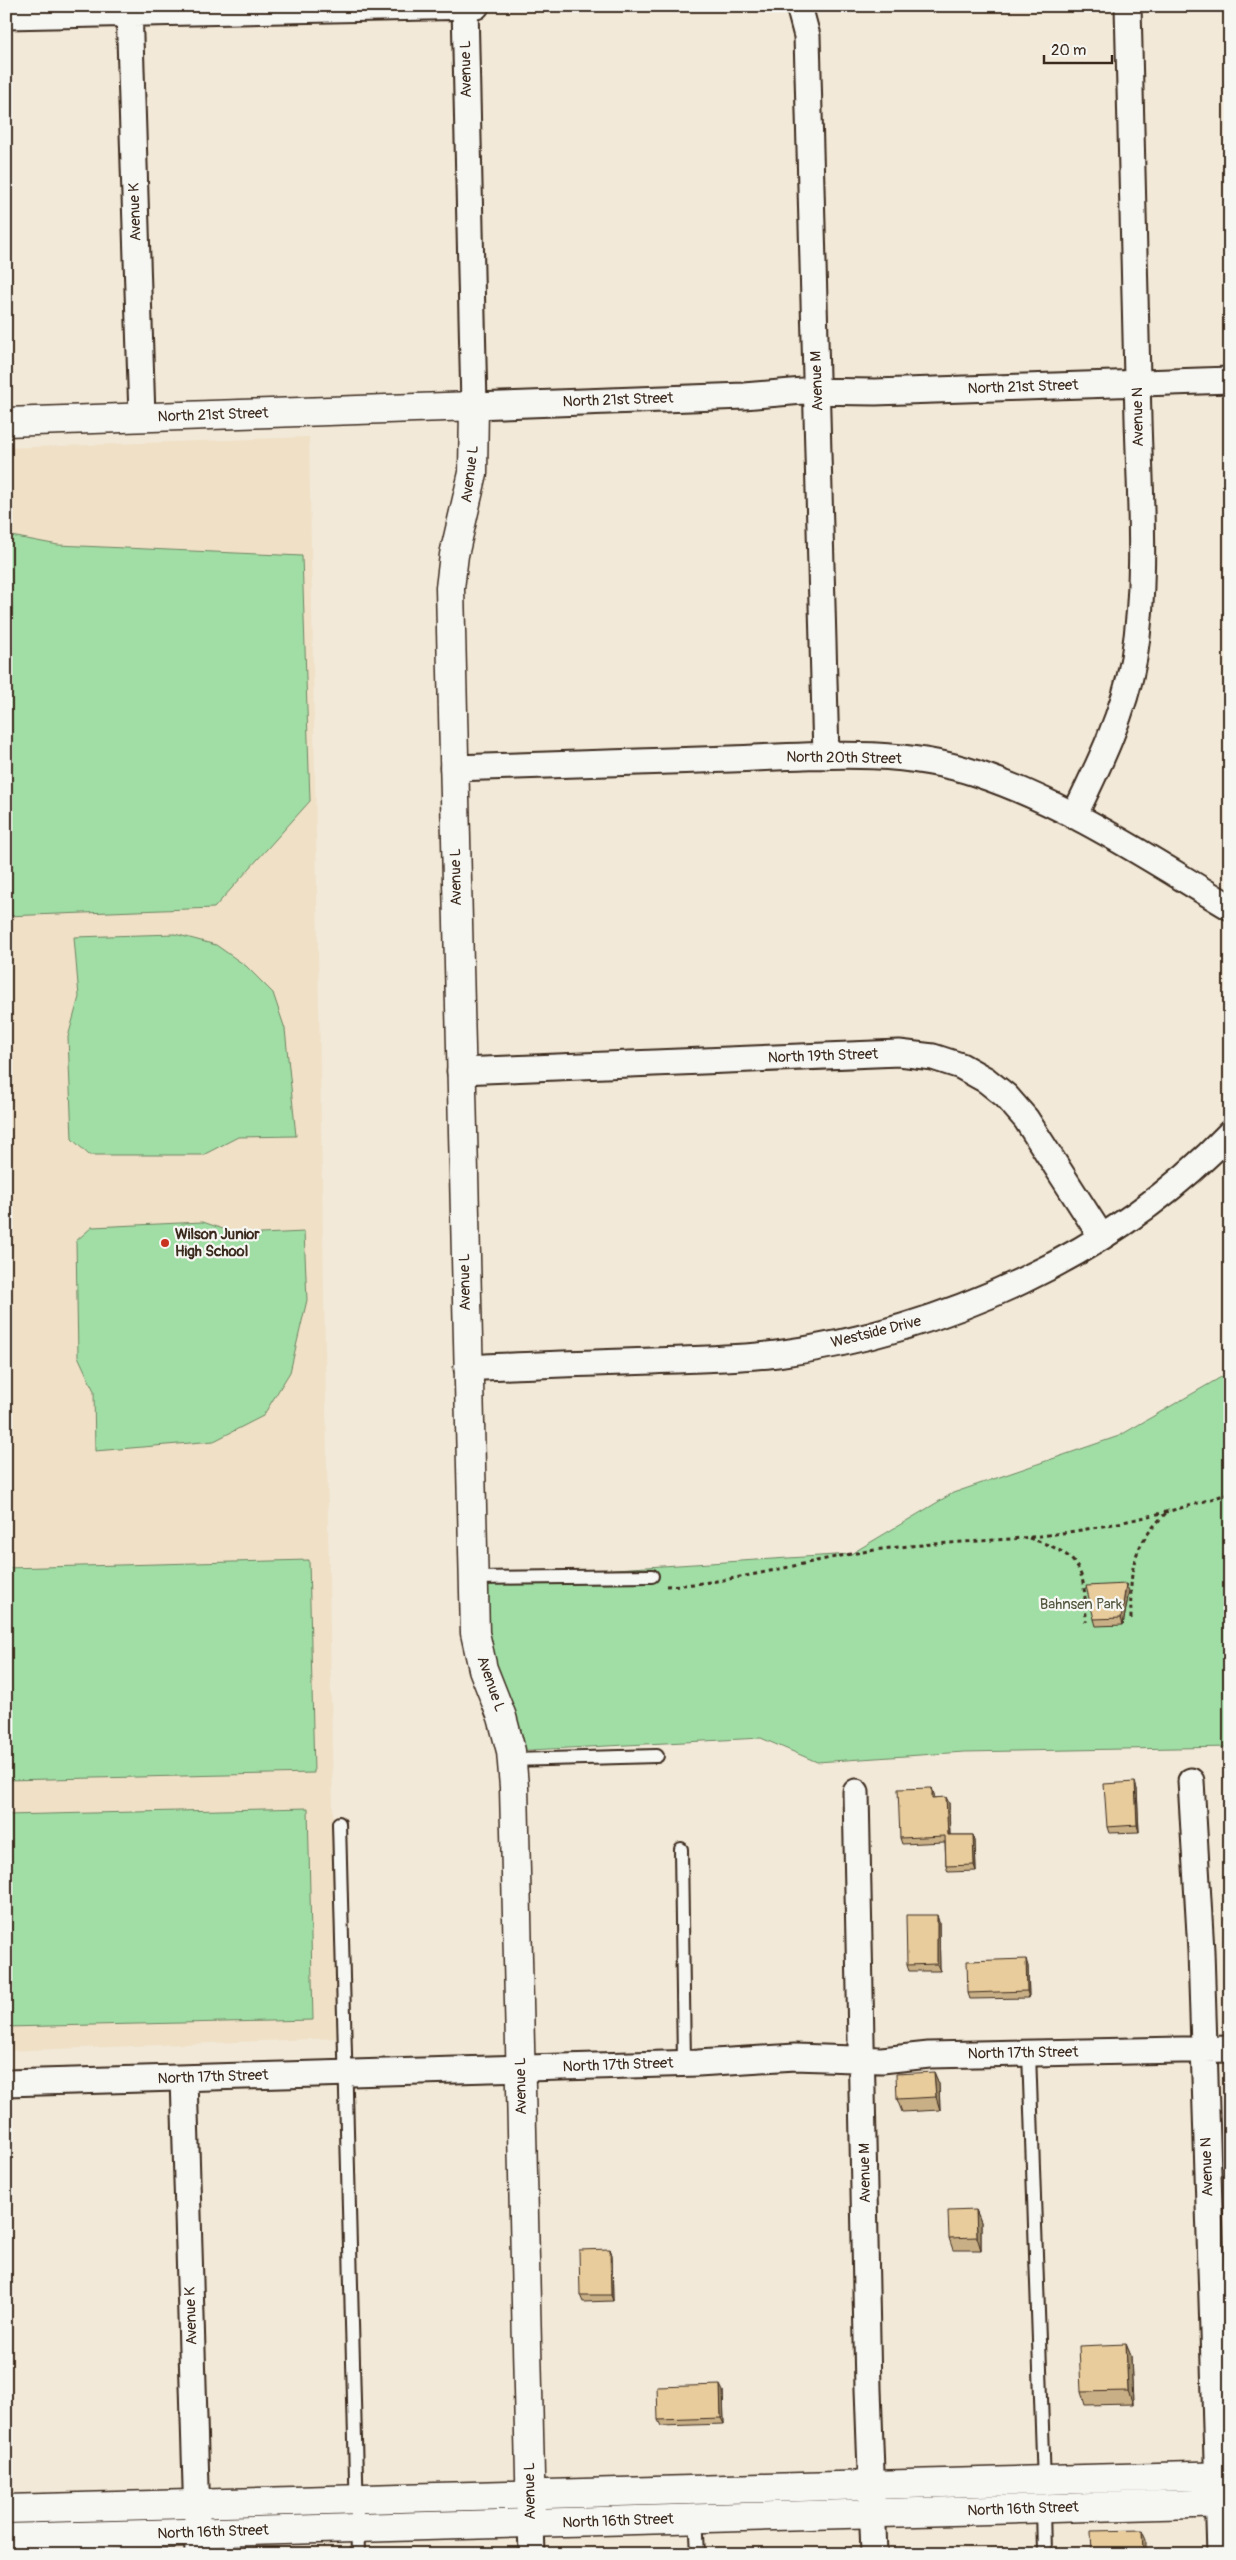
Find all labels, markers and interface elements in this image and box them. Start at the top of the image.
scale bar [1044,32,1111,64]
street label: Avenue L [456,40,476,98]
text: 20 m [1051,41,1086,60]
street label: Avenue K [124,182,146,242]
street label: Avenue M [806,350,828,411]
street label: North 21st Street [967,376,1080,398]
street label: Avenue N [1128,387,1148,447]
street label: North 21st Street [562,389,675,411]
street label: North 21st Street [157,404,270,426]
street label: Avenue L [457,444,483,504]
street label: North 20th Street [786,747,903,769]
street label: Avenue L [446,848,466,906]
street label: North 19th Street [767,1045,879,1067]
place label: Wilson Junior High School [175,1225,260,1261]
marker: Wilson Junior High School [159,1237,171,1249]
street label: Avenue L [455,1253,475,1311]
street label: Westside Drive [829,1311,924,1352]
park label: Bahnsen Park [1040,1595,1123,1614]
street label: Avenue L [473,1654,509,1714]
street label: North 17th Street [967,2043,1079,2063]
street label: North 17th Street [562,2054,675,2076]
street label: Avenue L [511,2057,531,2115]
street label: North 17th Street [157,2066,270,2088]
street label: Avenue N [1196,2137,1218,2197]
street label: Avenue M [855,2143,875,2203]
street label: Avenue K [180,2286,202,2346]
street label: Avenue L [520,2462,540,2520]
street label: North 16th Street [967,2498,1080,2520]
street label: North 16th Street [562,2510,675,2532]
street label: North 16th Street [157,2521,270,2543]

